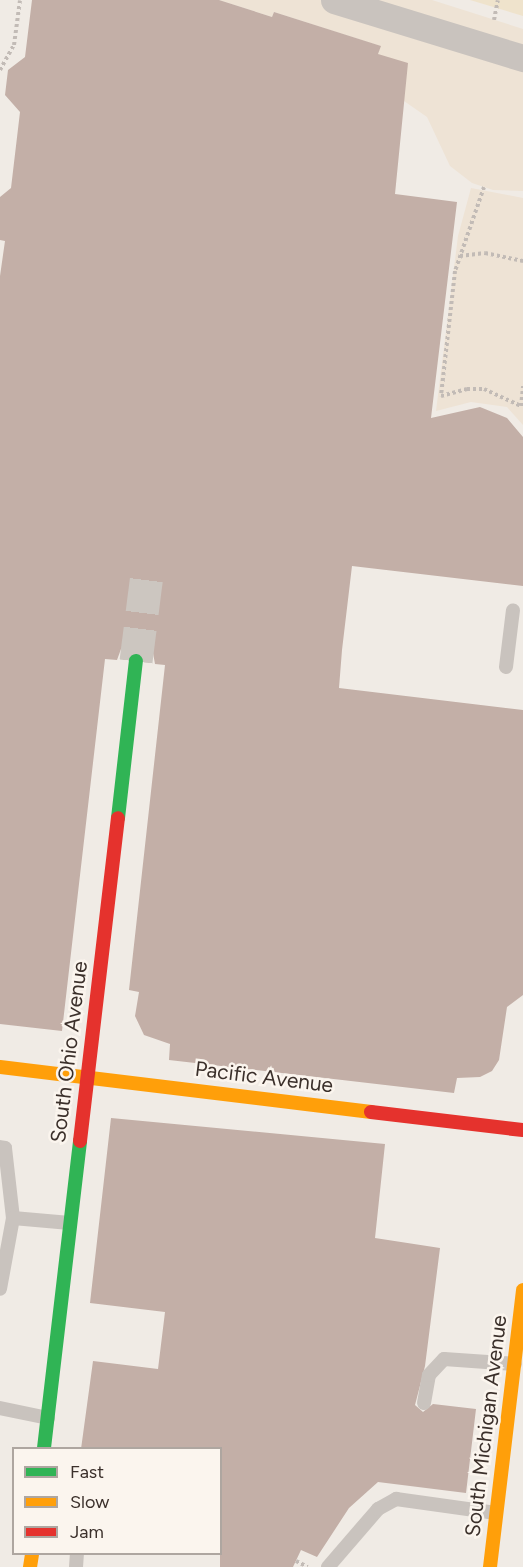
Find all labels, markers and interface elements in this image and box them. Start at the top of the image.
street label: South Ohio Avenue [45,960,93,1144]
street label: Pacific Avenue [193,1056,335,1098]
street label: South Michigan Avenue [460,1314,512,1538]
legend [12,1447,222,1555]
text: Fast [70,1461,104,1483]
text: Slow [70,1491,109,1513]
text: Jam [70,1521,104,1543]

